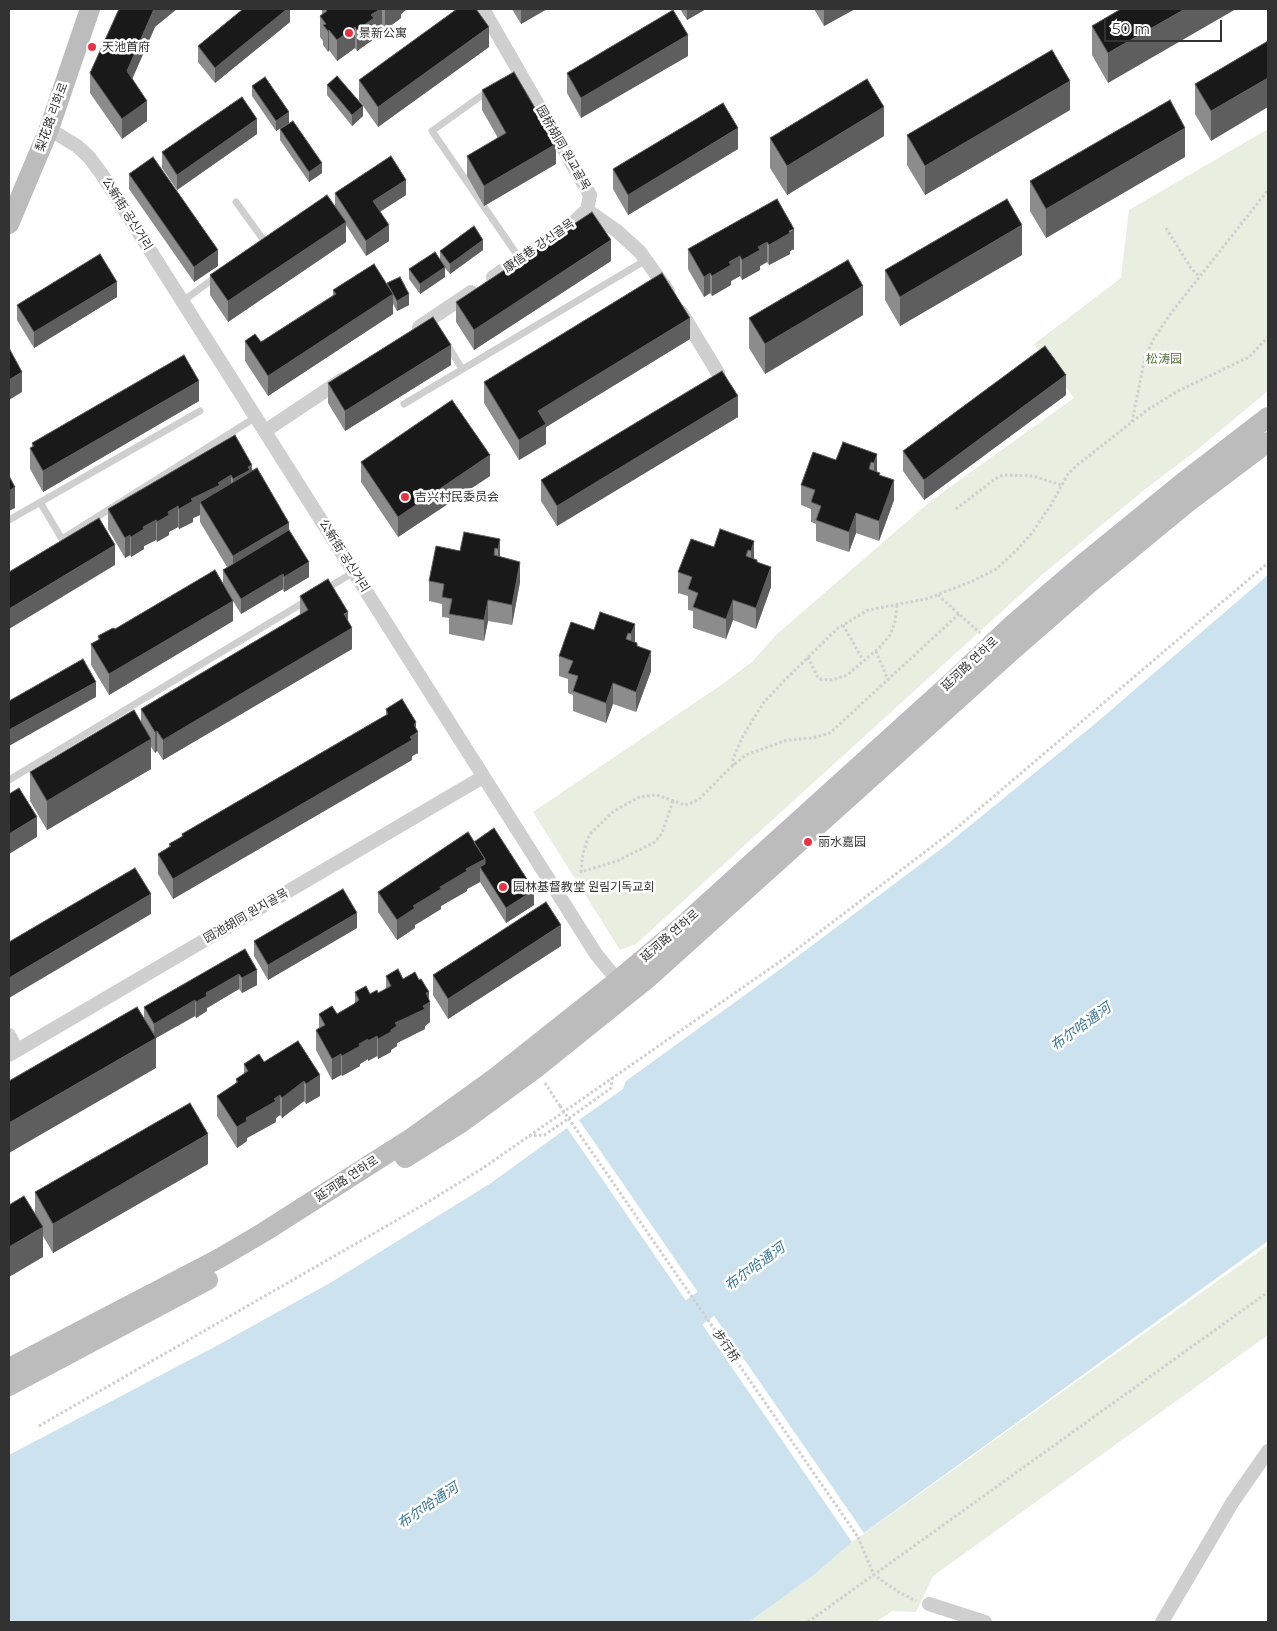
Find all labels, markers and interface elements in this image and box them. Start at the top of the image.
scale bar [1107,10,1224,42]
text: 50 m [1112,19,1150,38]
place label: 景新公寓 [359,26,407,40]
marker: 景新公寓 [343,27,355,39]
place label: 天池首府 [102,40,150,54]
marker: 天池首府 [86,41,98,53]
street label: 梨花路 리화로 [33,81,71,153]
street label: 园桥胡同 원교골목 [533,103,593,193]
street label: 公新街 공신거리 [99,175,155,253]
street label: 康信巷 강신골목 [501,216,577,276]
park label: 松涛园 [1146,352,1182,366]
place label: 吉兴村民委员会 [415,490,499,504]
marker: 吉兴村民委员会 [399,491,411,503]
street label: 公新街 공신거리 [316,517,372,595]
street label: 延河路 연하로 [939,634,1001,694]
place label: 丽水嘉园 [818,835,866,849]
marker: 丽水嘉园 [802,836,814,848]
place label: 园林基督教堂 원림기독교회 [513,880,654,894]
marker: 园林基督教堂 원림기독교회 [497,881,509,893]
street label: 园池胡同 원지골목 [201,886,291,946]
street label: 延河路 연하로 [638,907,702,965]
water label: 布尔哈通河 [1048,1000,1114,1054]
street label: 延河路 연하로 [313,1153,381,1205]
water label: 布尔哈通河 [722,1240,788,1294]
street label: 步行桥 [710,1327,742,1365]
water label: 布尔哈通河 [394,1479,462,1533]

